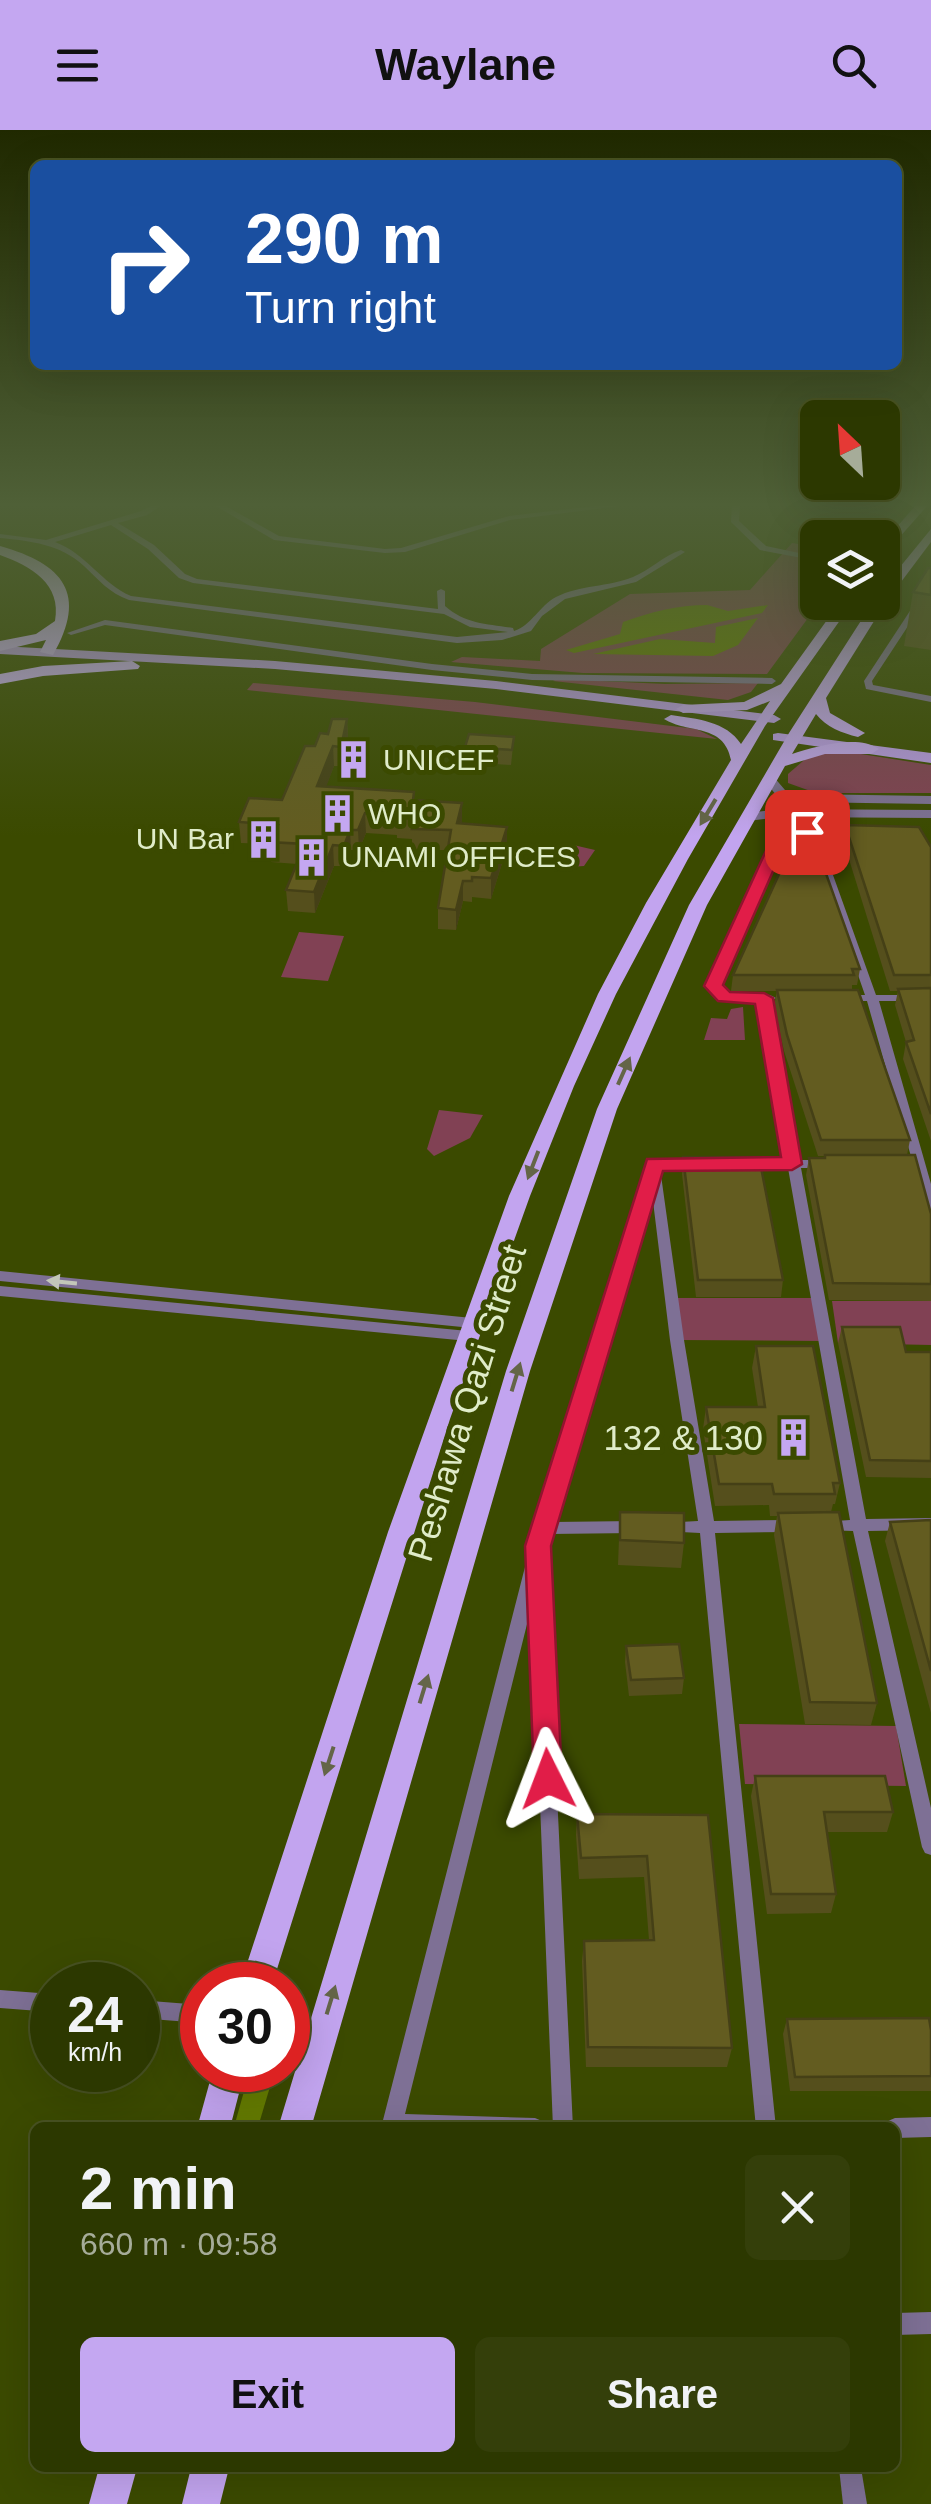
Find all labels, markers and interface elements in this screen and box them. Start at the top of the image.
icon: menu [50,38,105,93]
icon: search [826,38,881,93]
text: Waylane [375,39,556,90]
icon: right [80,200,210,330]
text: 290 m [245,200,443,278]
text: Turn right [245,282,436,333]
north arrow [800,400,900,500]
map controls [800,400,900,620]
button: layers [800,520,900,620]
building icon: UNICEF [332,739,374,781]
place label: UNICEF [383,743,495,776]
pin [765,790,850,875]
building icon: WHO [317,793,359,835]
place label: WHO [368,797,441,830]
one-way arrow [700,798,717,826]
icon: arrive [780,805,835,860]
building icon: UN Bar [243,818,285,860]
place label: UN Bar [136,822,234,855]
building icon: UNAMI OFFICES [290,836,332,878]
place label: UNAMI OFFICES [341,840,576,873]
one-way arrow [616,1056,632,1086]
one-way arrow [525,1150,541,1180]
street label: Peshawa Qazi Street [400,1240,533,1566]
one-way arrow [45,1274,77,1290]
one-way arrow [509,1362,524,1392]
building icon: 132 & 130 [772,1417,814,1459]
place label: 132 & 130 [603,1418,763,1457]
one-way arrow [417,1673,432,1704]
position arrow [496,1727,600,1831]
one-way arrow [321,1747,336,1777]
speed limit sign: 30 [180,1962,310,2092]
one-way arrow [324,1985,339,2015]
text: 24 [67,1987,123,2043]
text: km/h [68,2038,122,2066]
text: 2 min [80,2155,237,2222]
button: close [745,2155,850,2260]
text: 660 m · 09:58 [80,2226,277,2262]
button: Exit [80,2337,455,2452]
button: Share [475,2337,850,2452]

